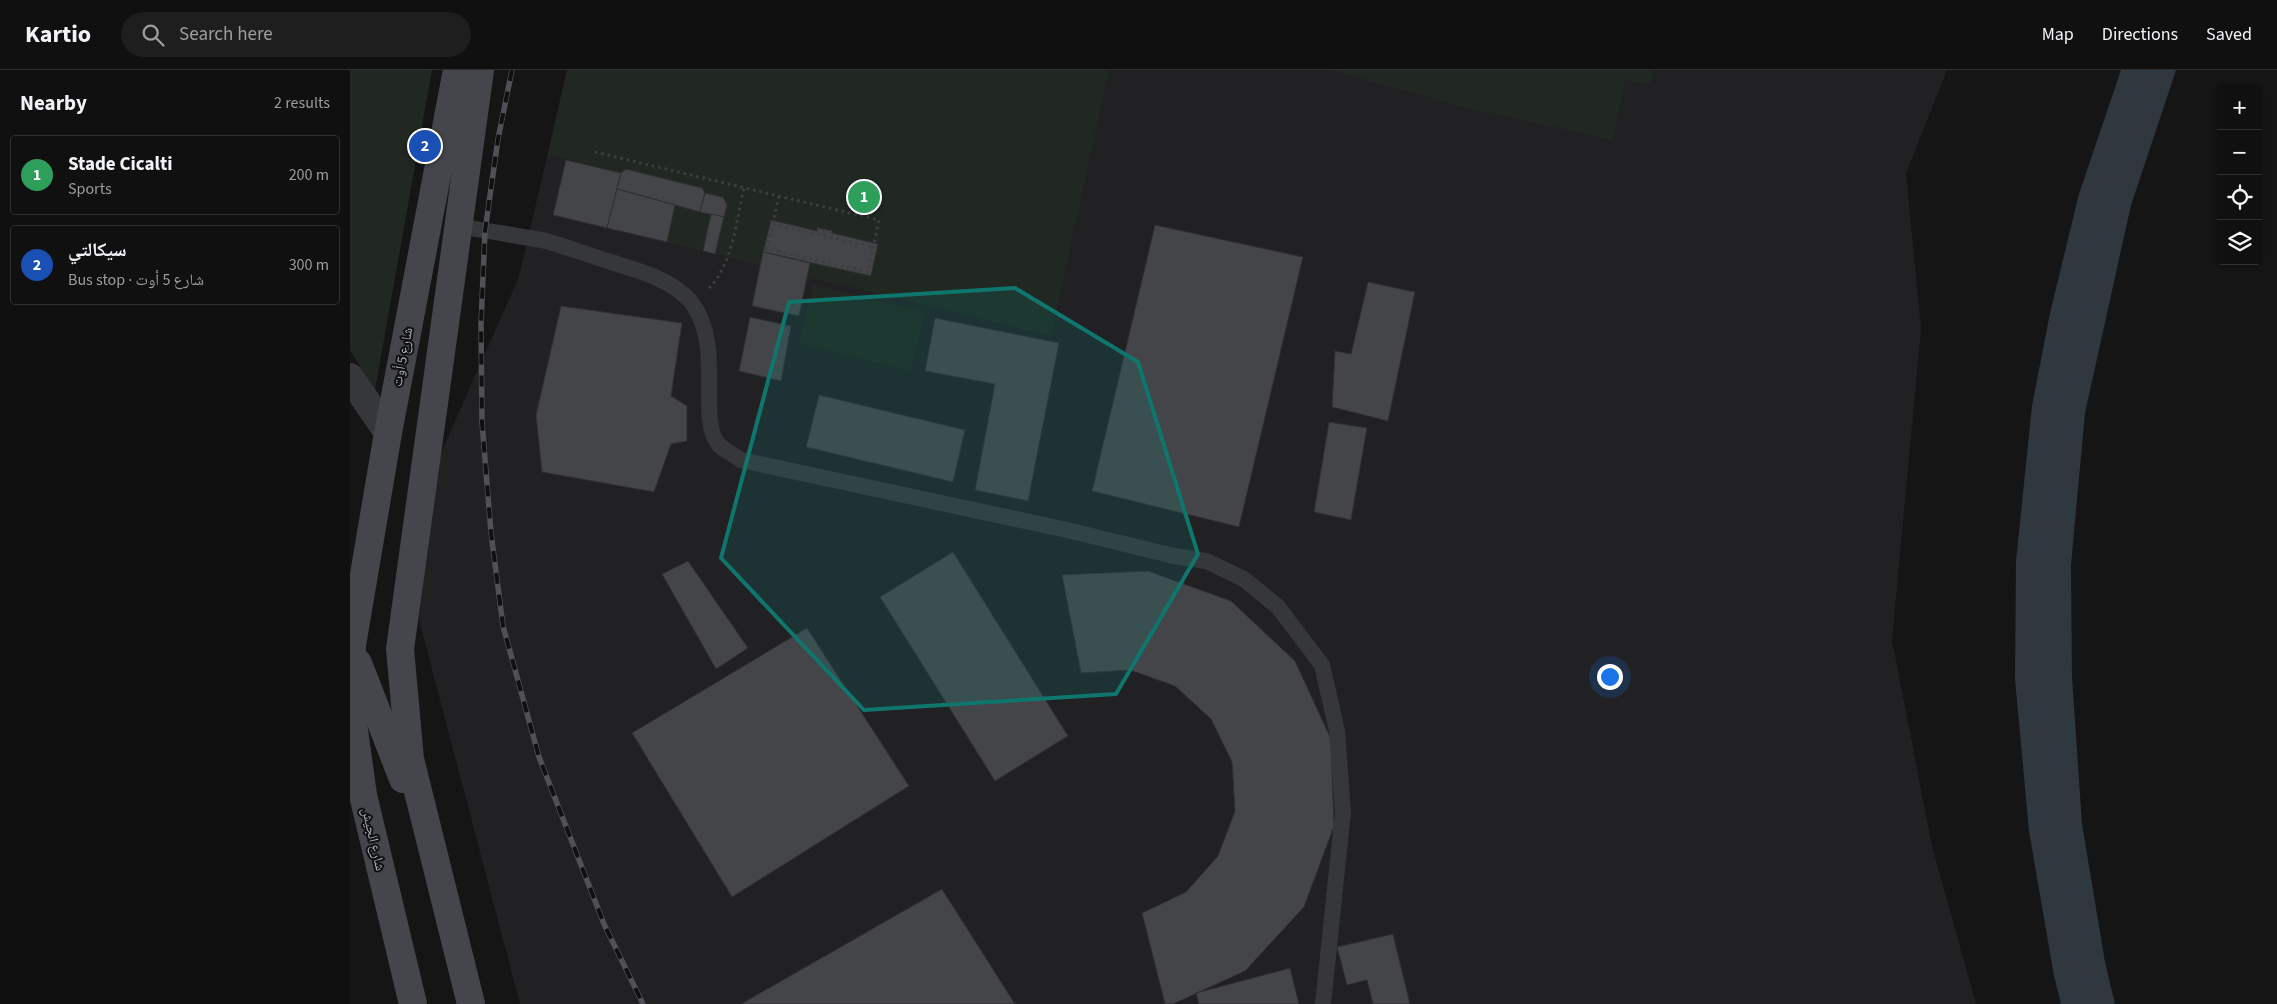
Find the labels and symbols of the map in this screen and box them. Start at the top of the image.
pin: 2 [409,127,441,165]
pin: 1 [848,178,880,216]
street label: شارع 5 أوت [387,326,419,388]
your location [1597,664,1623,690]
street label: شارع الجيش [356,806,390,873]

